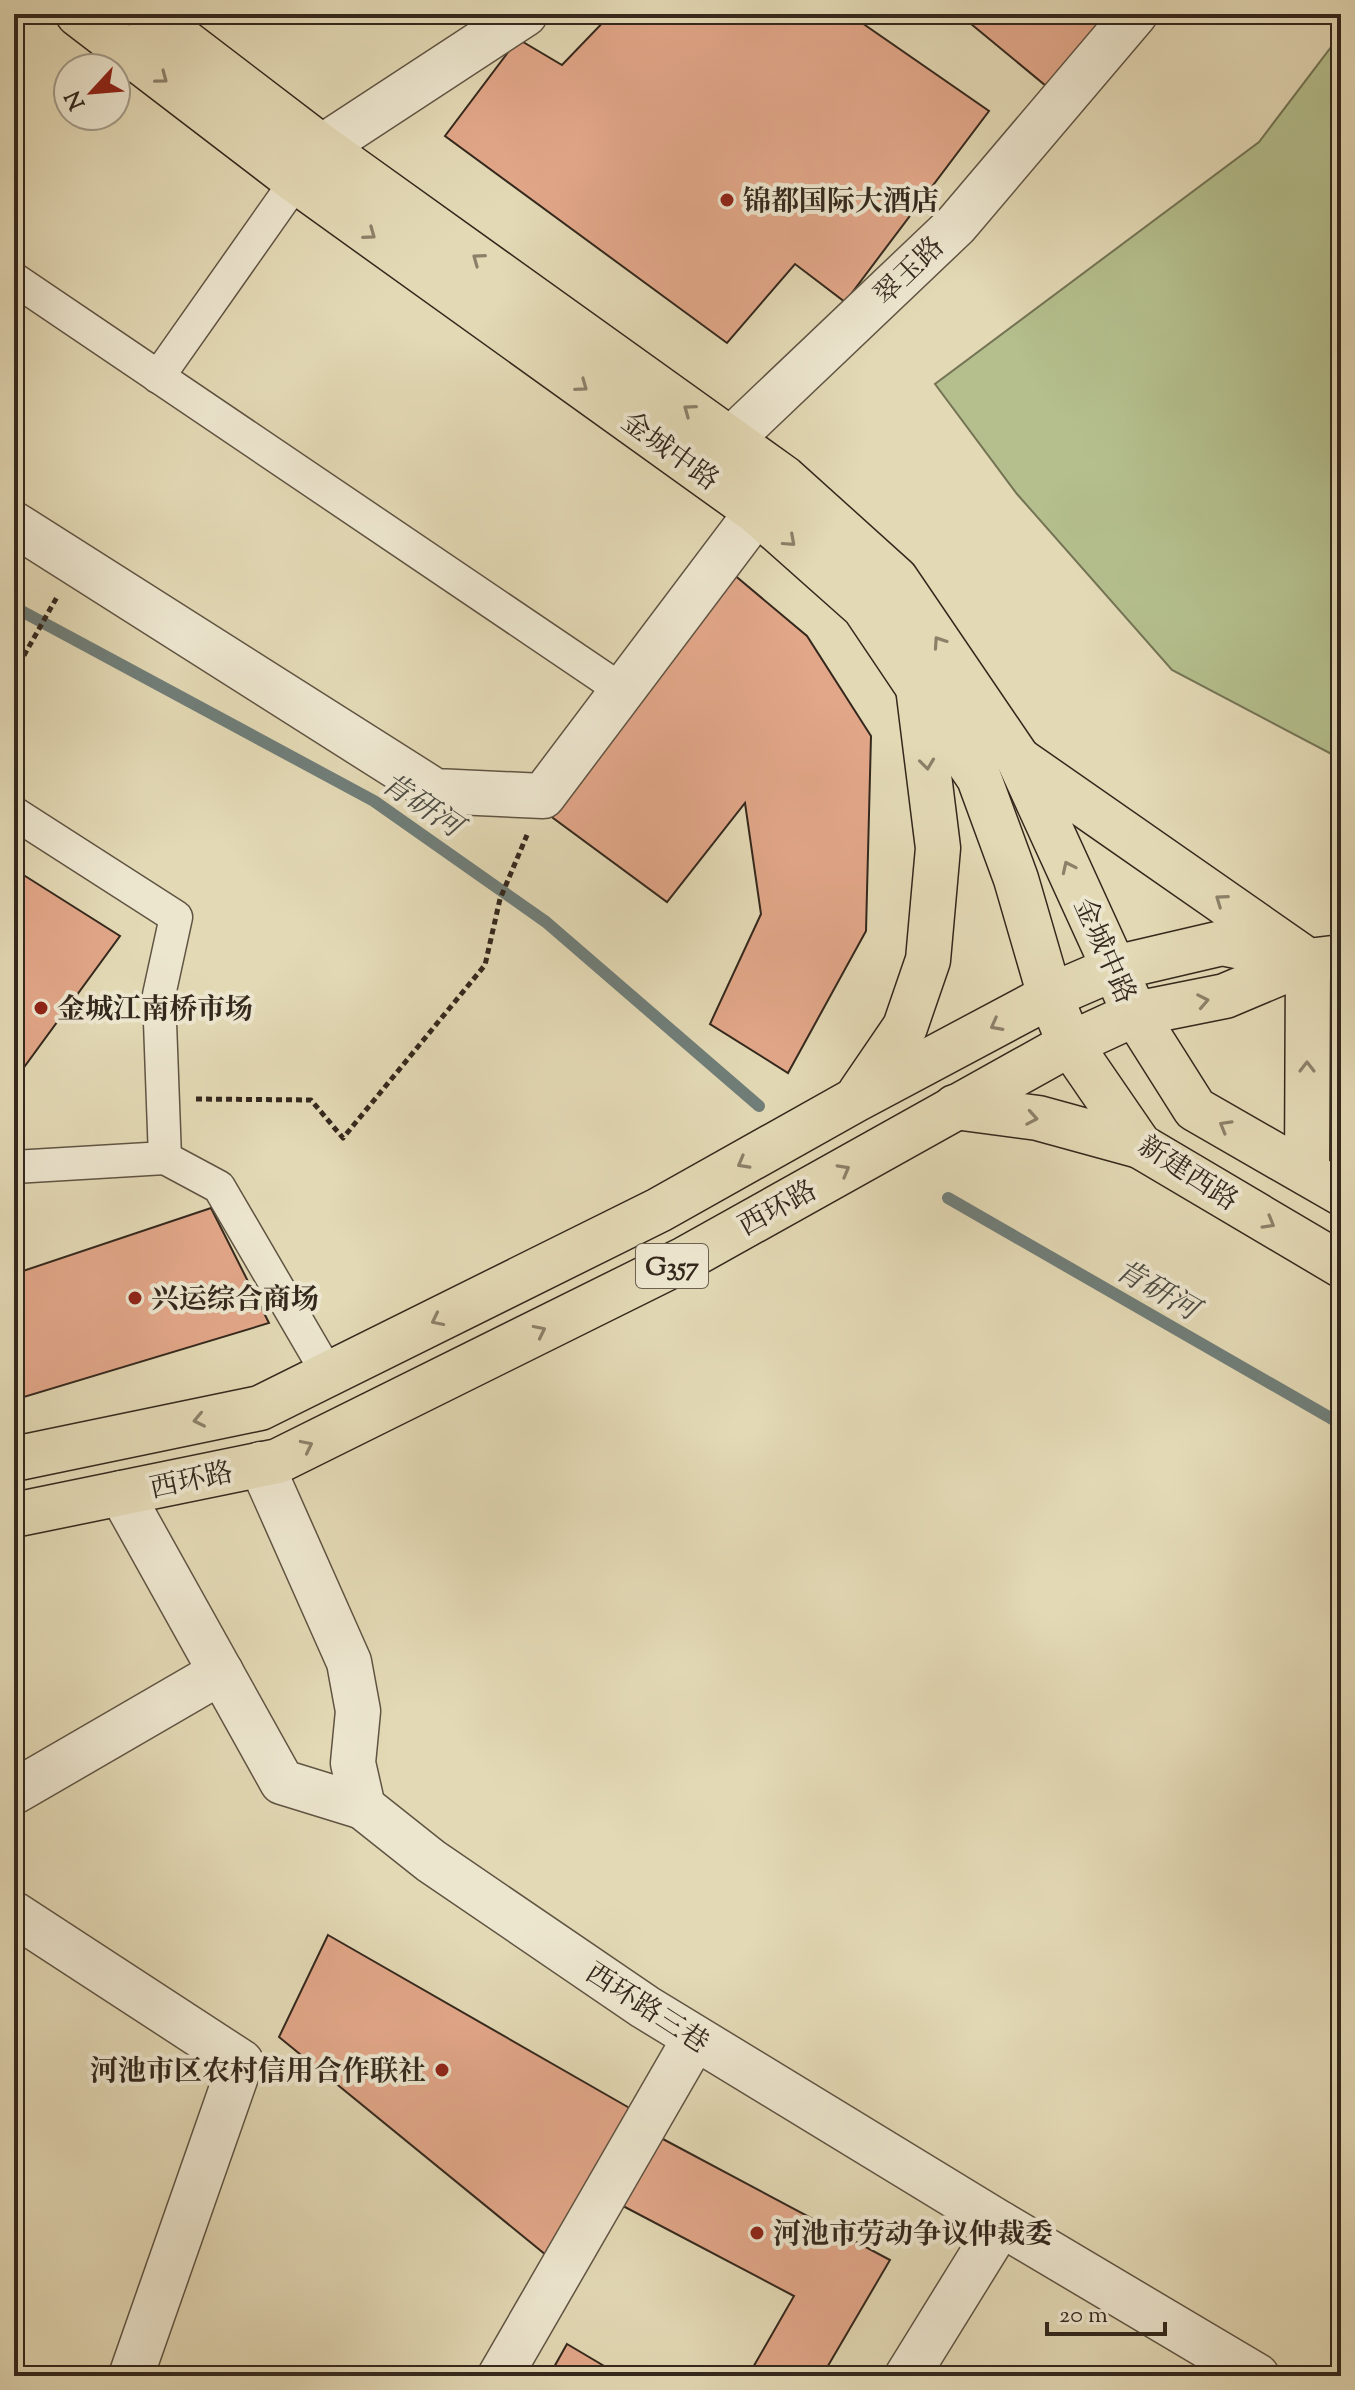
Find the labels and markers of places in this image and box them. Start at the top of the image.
place label: 锦都国际大酒店 [743,183,939,223]
marker: 锦都国际大酒店 [718,191,736,209]
place label: 金城江南桥市场 [57,991,253,1031]
marker: 金城江南桥市场 [32,999,50,1017]
place label: 兴运综合商场 [151,1281,319,1321]
marker: 兴运综合商场 [126,1289,144,1307]
place label: 河池市区农村信用合作联社 [90,2053,426,2093]
marker: 河池市区农村信用合作联社 [433,2061,451,2079]
place label: 河池市劳动争议仲裁委 [773,2216,1053,2256]
marker: 河池市劳动争议仲裁委 [748,2224,766,2242]

